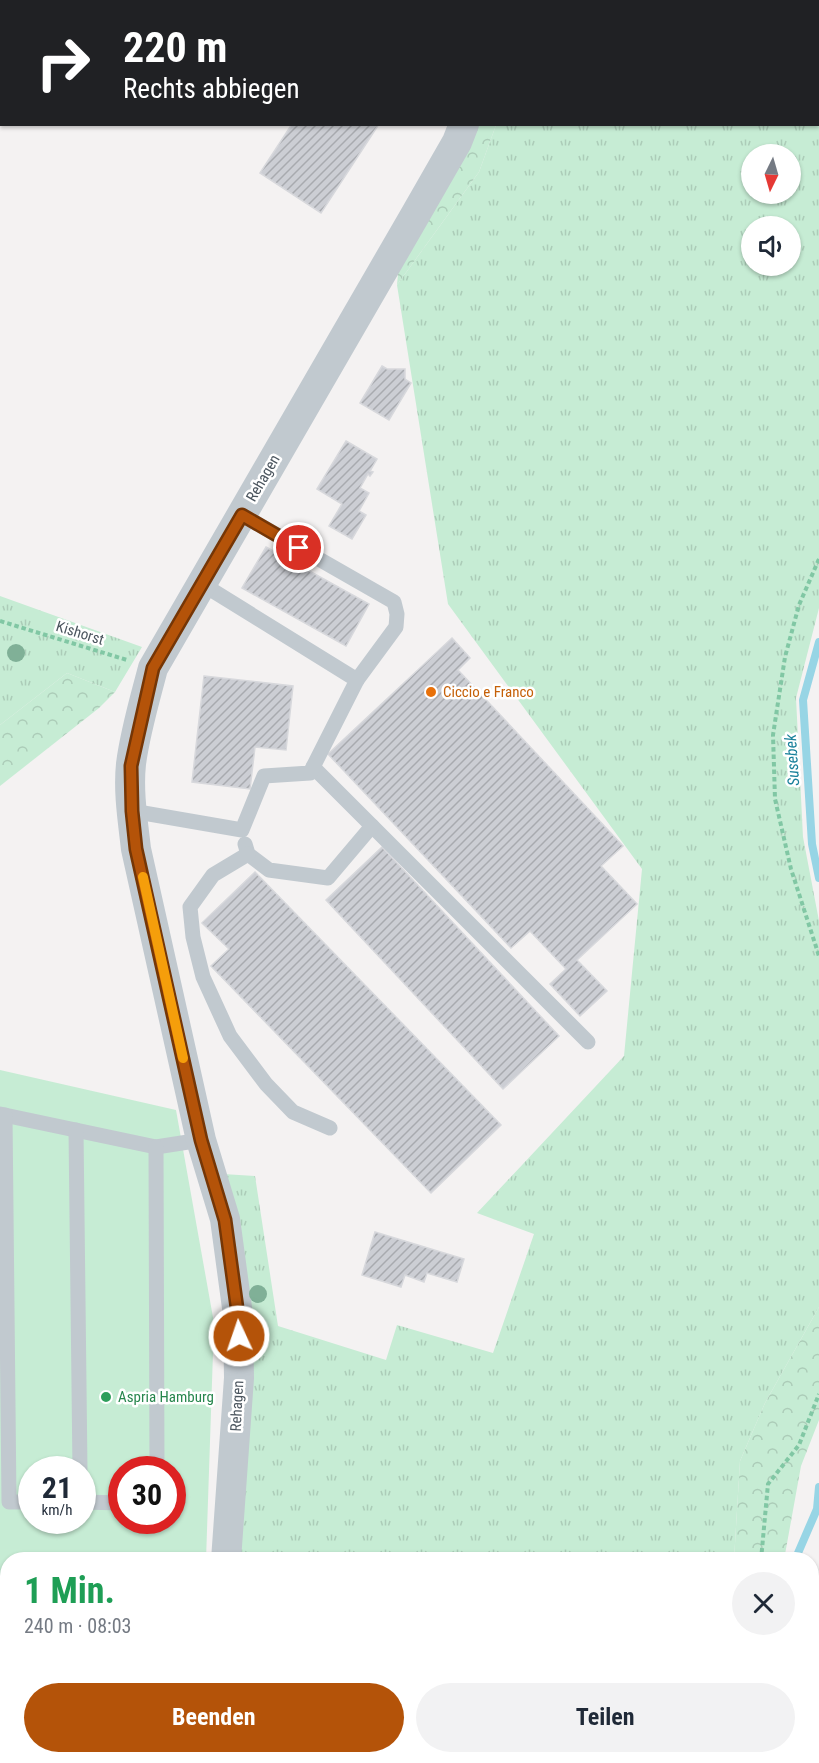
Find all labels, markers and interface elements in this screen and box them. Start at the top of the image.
text: 220 m [123,23,228,72]
icon: right [24,24,102,102]
text: Rechts abbiegen [123,73,299,105]
north arrow [741,144,801,204]
map controls [741,144,801,276]
button: sound [741,216,801,276]
street label: Rehagen [242,451,284,505]
pin [273,522,324,573]
icon: arrive [282,531,315,564]
street label: Kishorst [54,617,106,649]
place label: Ciccio e Franco [443,683,534,701]
marker: Ciccio e Franco [424,685,438,699]
water label: Susebek [781,732,803,787]
position arrow [207,1304,271,1368]
street label: Rehagen [227,1380,247,1432]
place label: Aspria Hamburg [118,1388,214,1406]
marker: Aspria Hamburg [99,1390,113,1404]
speed limit sign: 30 [108,1456,186,1534]
text: 21 [42,1470,72,1505]
text: km/h [42,1501,72,1519]
text: 1 Min. [24,1570,115,1612]
button: close [732,1572,795,1635]
text: 240 m · 08:03 [24,1614,131,1638]
button: Beenden [24,1683,404,1752]
button: Teilen [416,1683,795,1752]

